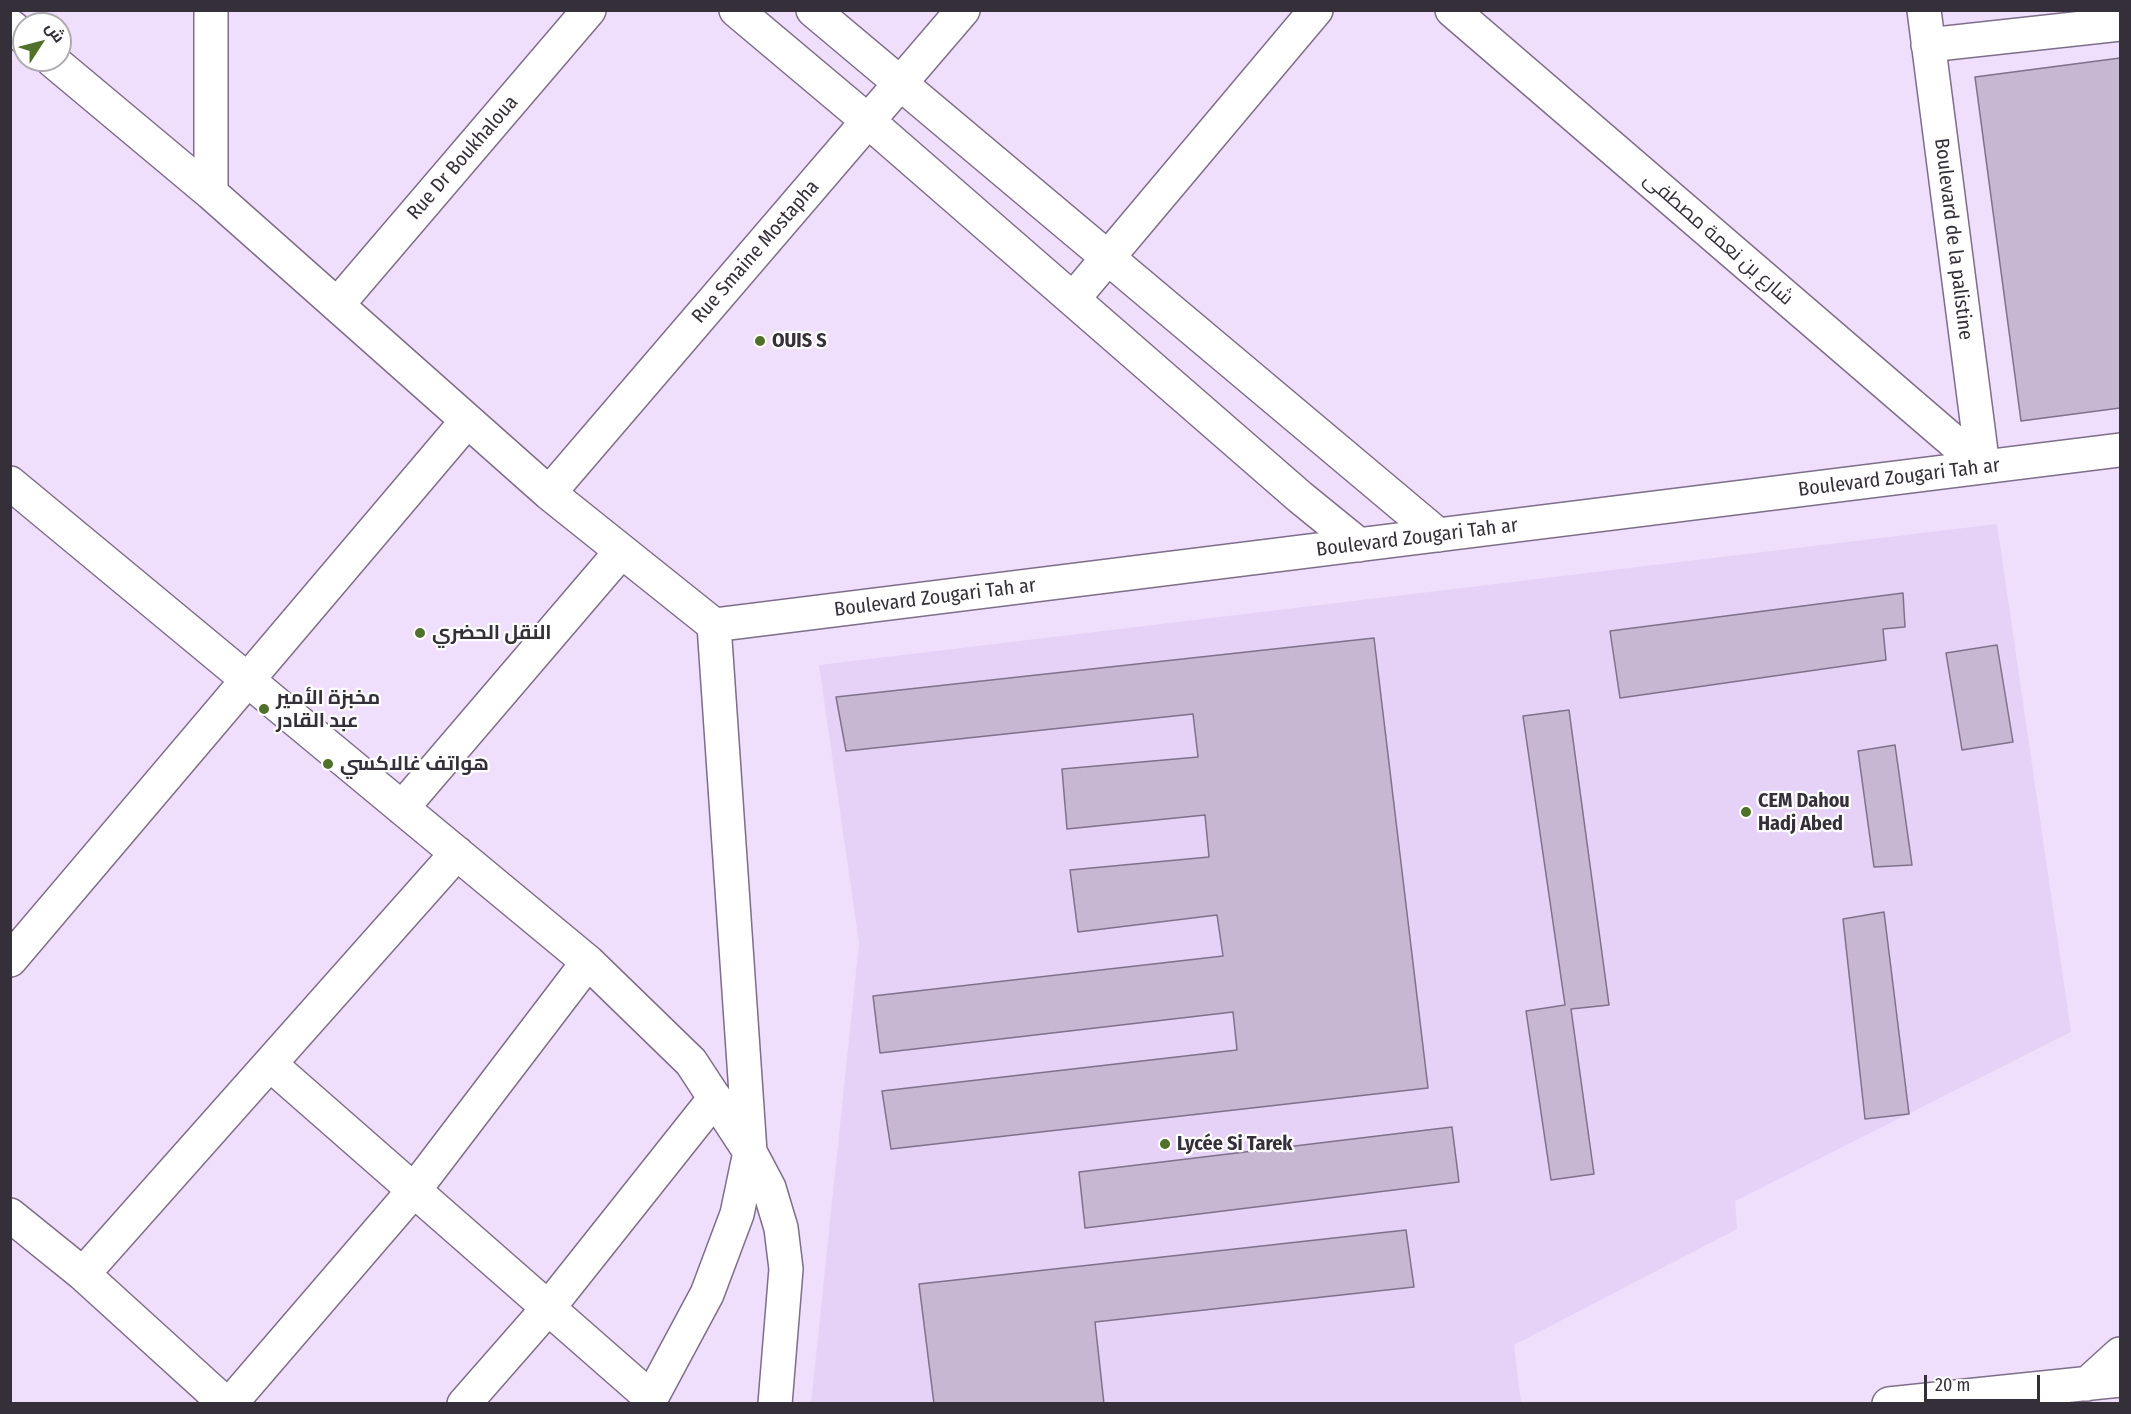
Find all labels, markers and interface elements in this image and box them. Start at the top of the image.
north arrow [12,12,72,72]
text: ش [42,18,69,46]
street label: Rue Dr Boukhaloua [403,91,523,225]
street label: Boulevard de la palistine [1929,137,1977,341]
street label: شارع بن نعمة مصطفى [1638,167,1798,311]
street label: Rue Smaine Mostapha [687,176,825,328]
place label: OUIS S [772,329,827,353]
marker: OUIS S [753,334,767,348]
street label: Boulevard Zougari Tah ar [1797,454,2001,502]
street label: Boulevard Zougari Tah ar [1315,514,1519,562]
street label: Boulevard Zougari Tah ar [833,574,1037,622]
place label: النقل الحضري [432,621,552,645]
marker: النقل الحضري [413,626,427,640]
place label: مخبزة الأمير عبد القادر [276,686,380,733]
marker: مخبزة الأمير عبد القادر [257,702,271,716]
place label: هواتف غالاكسي [340,752,489,776]
marker: هواتف غالاكسي [321,757,335,771]
place label: CEM Dahou Hadj Abed [1758,789,1850,836]
marker: CEM Dahou Hadj Abed [1739,805,1753,819]
place label: Lycée Si Tarek [1177,1132,1293,1156]
marker: Lycée Si Tarek [1158,1137,1172,1151]
scale bar [1927,1363,2042,1401]
text: 20 m [1935,1374,1970,1396]

